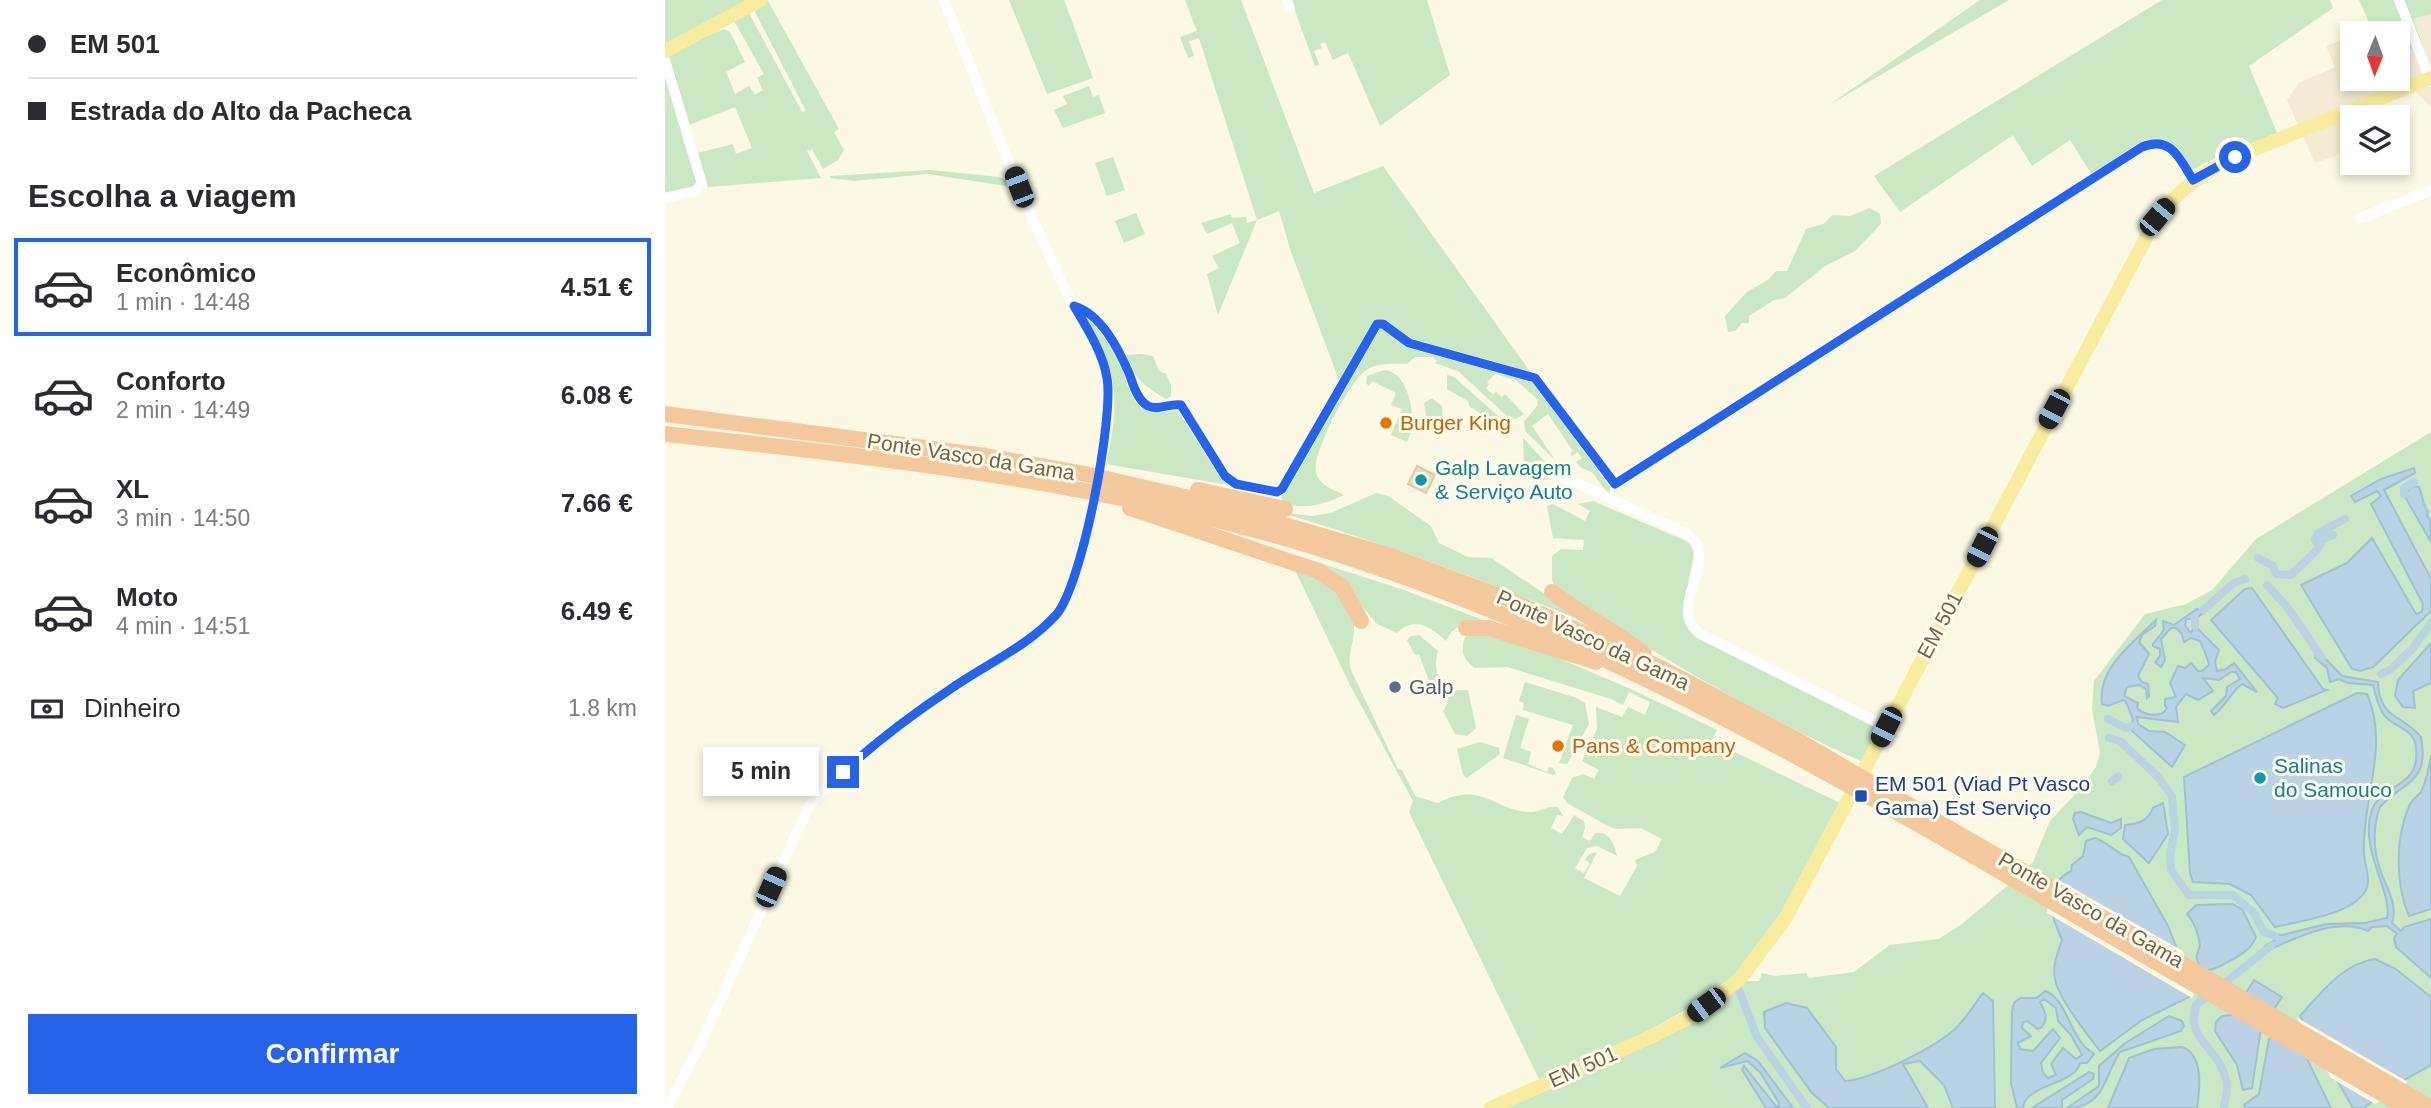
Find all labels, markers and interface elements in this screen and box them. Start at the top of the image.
north arrow [2340,21,2410,91]
map controls [2340,21,2410,175]
text: EM 501 [70,29,160,59]
text: Estrada do Alto da Pacheca [70,96,411,126]
button: layers [2340,105,2410,175]
route start [2219,141,2251,173]
car [1002,164,1037,210]
text: Escolha a viagem [28,178,297,214]
car [2136,194,2179,240]
icon: car [32,256,95,319]
text: Econômico [116,258,256,288]
text: 4.51 € [561,272,633,302]
text: 1 min · 14:48 [116,289,250,315]
icon: car [32,364,95,427]
text: Conforto [116,366,226,396]
text: 6.08 € [561,380,633,410]
car [2035,386,2074,432]
text: 2 min · 14:49 [116,397,250,423]
place label: Burger King [1400,411,1511,434]
marker: Burger King [1378,415,1394,431]
street label: Ponte Vasco da Gama [866,429,1077,484]
place label: Galp Lavagem & Serviço Auto [1435,456,1573,503]
icon: car [32,472,95,535]
marker: Galp Lavagem & Serviço Auto [1413,472,1429,488]
text: XL [116,474,149,504]
text: 7.66 € [561,488,633,518]
text: 3 min · 14:50 [116,505,250,531]
car [1964,524,2001,570]
icon: car [32,580,95,643]
text: Moto [116,582,178,612]
street label: Ponte Vasco da Gama [1493,585,1693,694]
street label: EM 501 [1912,587,1967,662]
text: 6.49 € [561,596,633,626]
text: 4 min · 14:51 [116,613,250,639]
place label: Galp [1409,675,1453,698]
marker: Galp [1387,679,1403,695]
icon: cash [28,690,66,728]
text: Dinheiro [84,693,181,723]
text: 1.8 km [568,695,637,721]
car [1868,704,1905,750]
place label: Pans & Company [1572,734,1736,757]
marker: Pans & Company [1550,738,1566,754]
callout: 5 min [703,748,819,796]
place label: Salinas do Samouco [2274,754,2392,801]
route end [827,756,859,788]
text: 5 min [731,758,791,784]
marker: Salinas do Samouco [2252,770,2268,786]
place label: EM 501 (Viad Pt Vasco Gama) Est Serviço [1875,772,2090,819]
marker: EM 501 (Viad Pt Vasco Gama) Est Serviço [1853,788,1869,804]
street label: Ponte Vasco da Gama [1995,847,2188,972]
car [753,864,790,910]
car [1683,984,1730,1026]
button: Confirmar [28,1014,637,1094]
street label: EM 501 [1545,1041,1621,1092]

